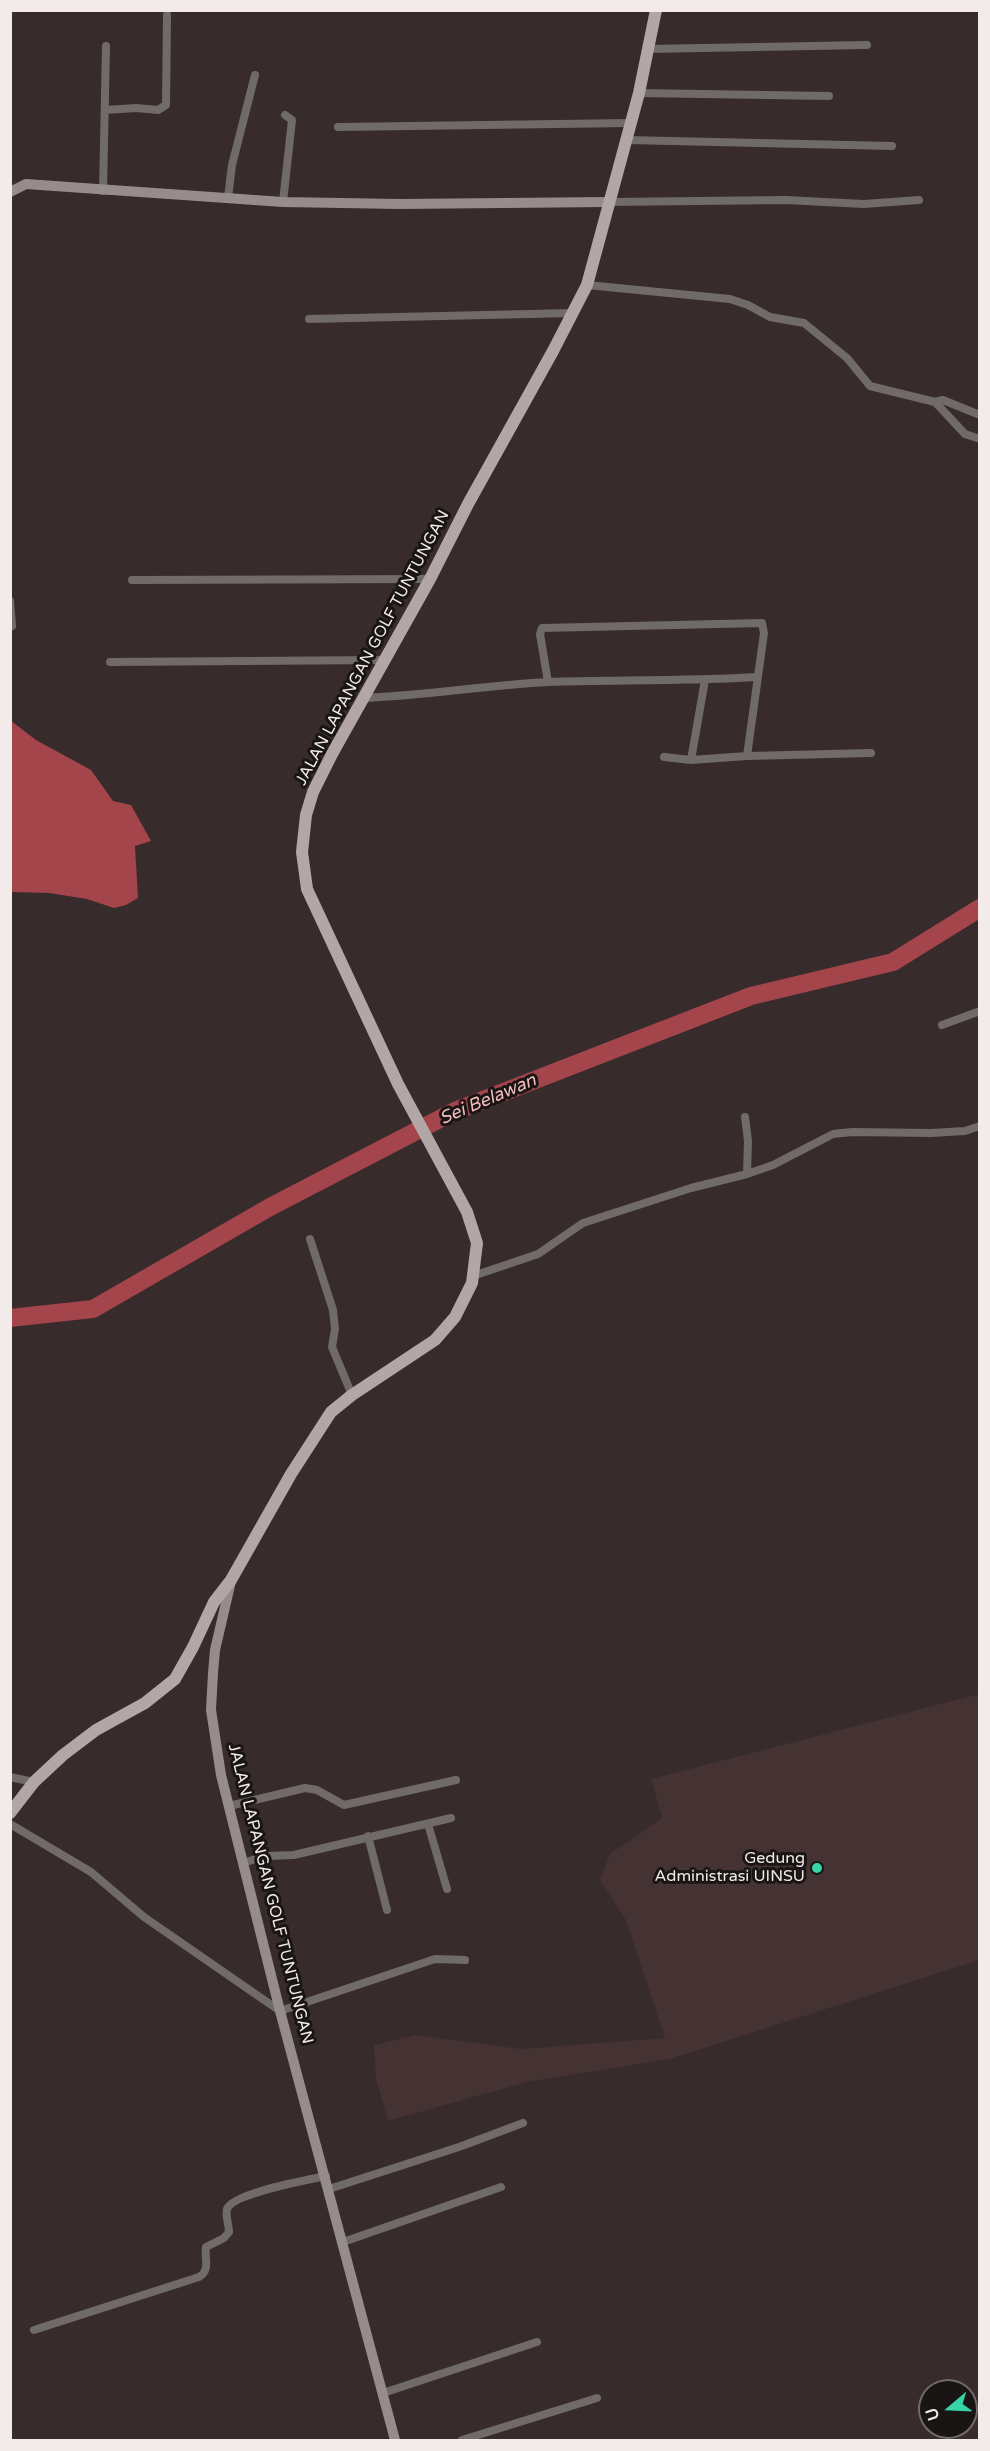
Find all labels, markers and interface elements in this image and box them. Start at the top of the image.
street label: JALAN LAPANGAN GOLF TUNTUNGAN [292,507,454,789]
water label: Sei Belawan [437,1070,539,1130]
street label: JALAN LAPANGAN GOLF TUNTUNGAN [223,1742,317,2046]
place label: Gedung Administrasi UINSU [655,1849,805,1887]
marker: Gedung Administrasi UINSU [810,1861,824,1875]
north arrow [918,2379,978,2439]
text: U [921,2405,944,2423]

